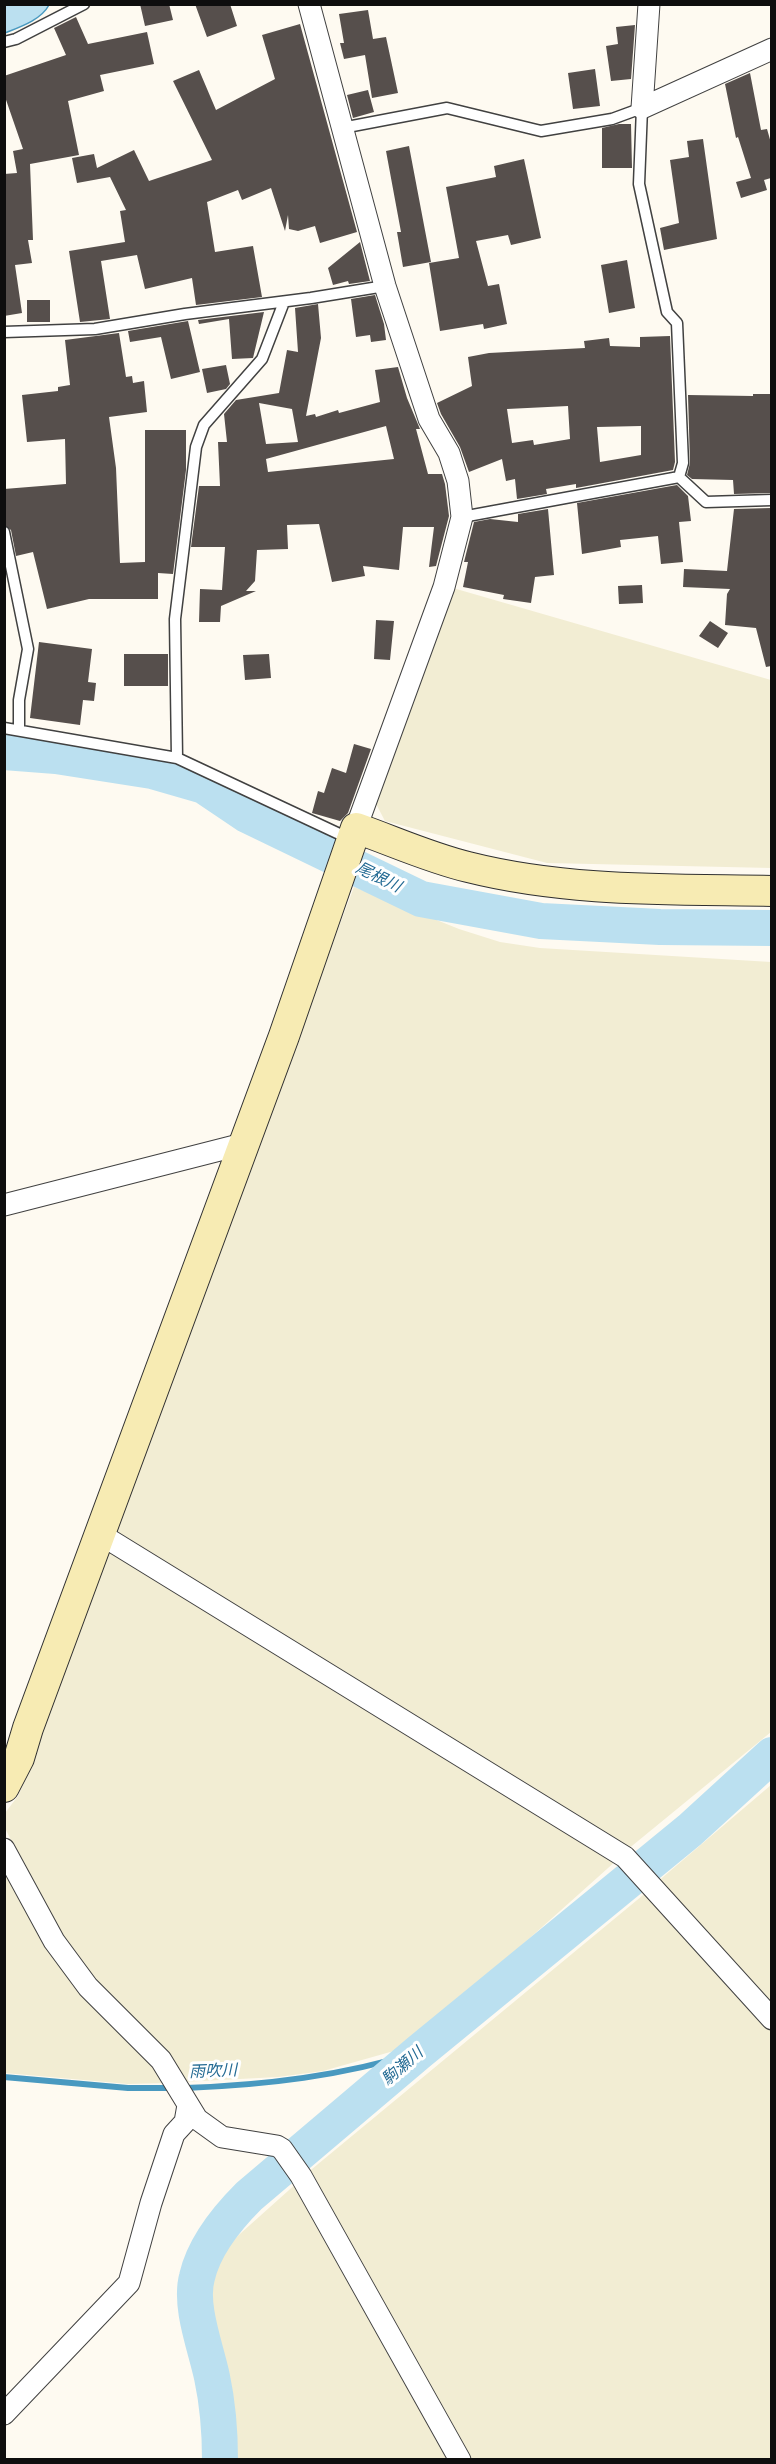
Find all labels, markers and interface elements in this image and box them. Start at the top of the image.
water label: 尾根川 [352,859,404,897]
water label: 駒瀬川 [379,2044,427,2090]
water label: 雨吹川 [189,2062,237,2082]

